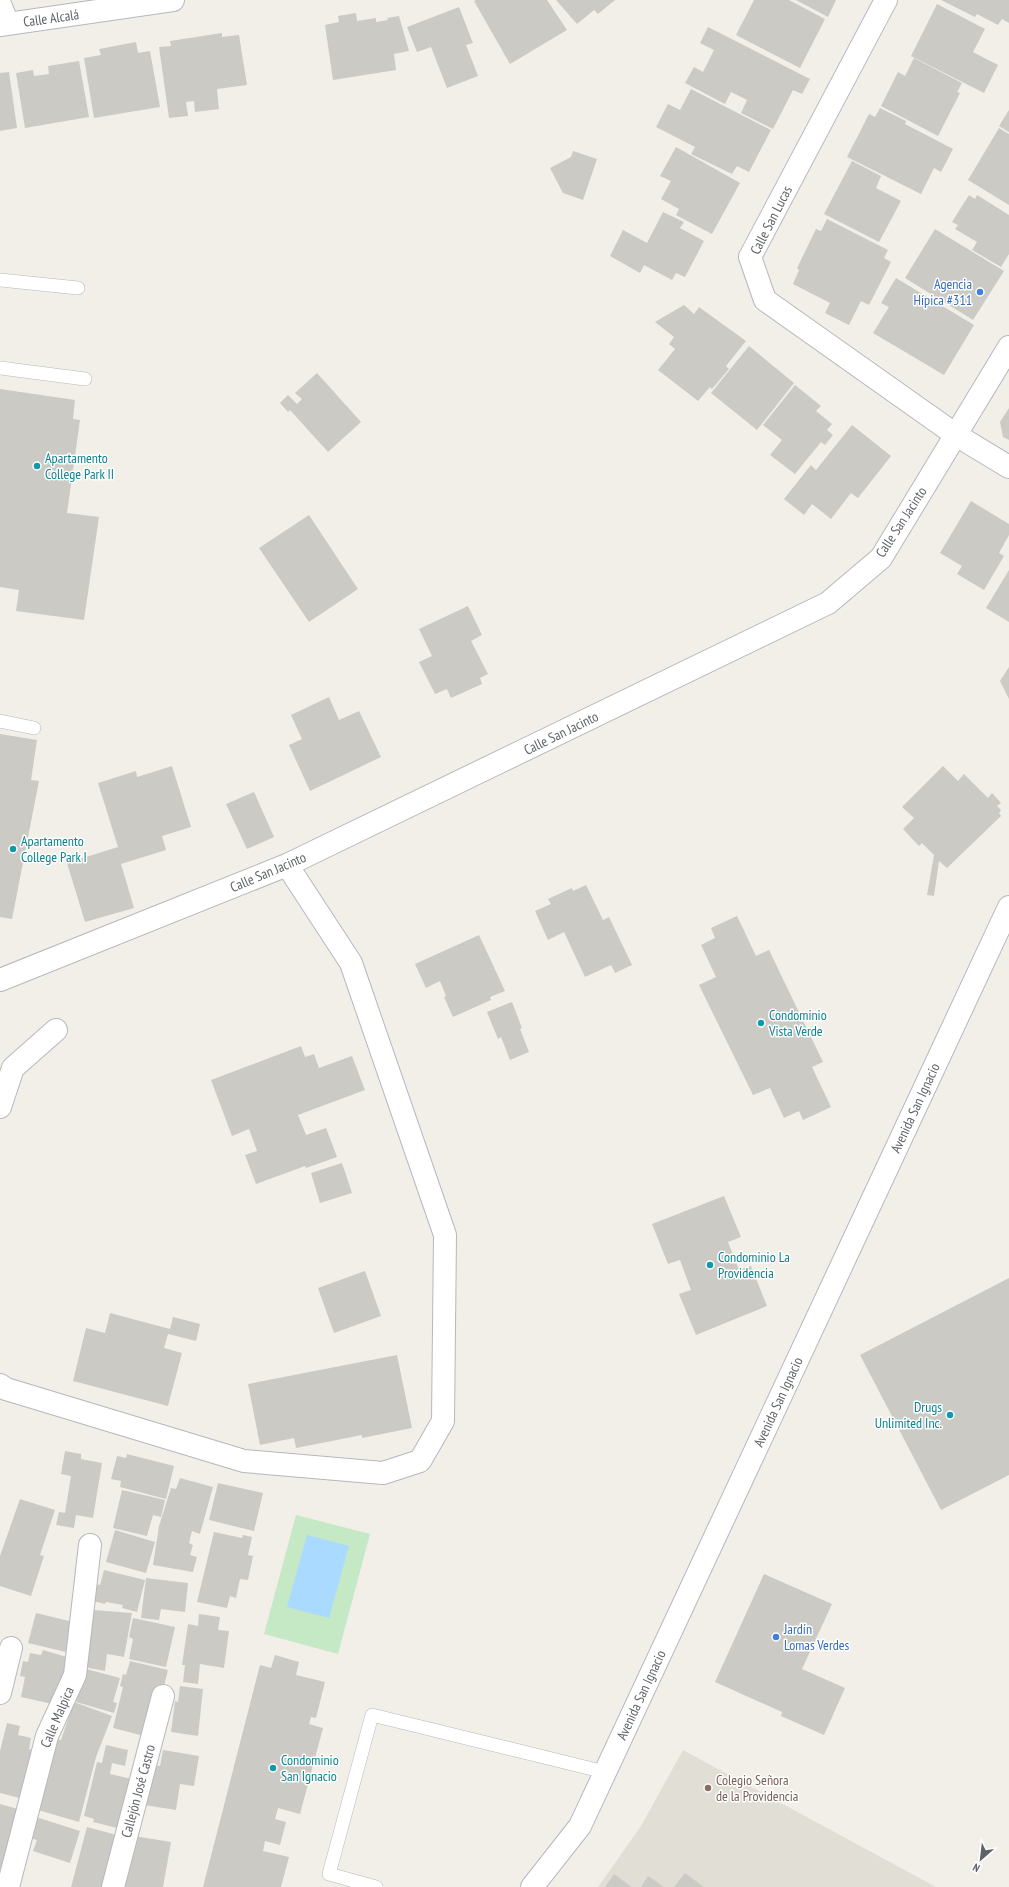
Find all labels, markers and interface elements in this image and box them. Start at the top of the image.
street label: Calle Alcalá [22,5,80,31]
street label: Calle San Lucas [746,182,796,257]
place label: Agencia Hípica #311 [914,275,972,309]
marker: Agencia Hípica #311 [975,287,985,297]
place label: Apartamento College Park II [45,449,114,483]
marker: Apartamento College Park II [32,461,42,471]
street label: Calle San Jacinto [871,483,931,561]
street label: Calle San Jacinto [521,707,601,759]
place label: Apartamento College Park I [21,832,87,866]
marker: Apartamento College Park I [8,844,18,854]
street label: Calle San Jacinto [227,848,309,896]
place label: Condominio Vista Verde [768,1006,827,1040]
marker: Condominio Vista Verde [756,1018,766,1028]
street label: Avenida San Ignacio [886,1060,944,1156]
place label: Condominio La Providencia [718,1248,790,1282]
marker: Condominio La Providencia [705,1260,715,1270]
street label: Avenida San Ignacio [749,1354,807,1450]
place label: Drugs Unlimited Inc. [875,1398,942,1432]
marker: Drugs Unlimited Inc. [945,1410,955,1420]
place label: Jardín Lomas Verdes [783,1620,850,1654]
marker: Jardín Lomas Verdes [771,1632,781,1642]
street label: Avenida San Ignacio [612,1647,670,1743]
street label: Calle Malpica [36,1684,78,1750]
street label: Callejón José Castro [117,1743,159,1839]
place label: Condominio San Ignacio [281,1751,339,1785]
marker: Condominio San Ignacio [268,1763,278,1773]
place label: Colegio Señora de la Providencia [716,1771,798,1805]
marker: Colegio Señora de la Providencia [703,1783,713,1793]
north arrow [961,1839,1001,1879]
text: N [970,1860,982,1875]

